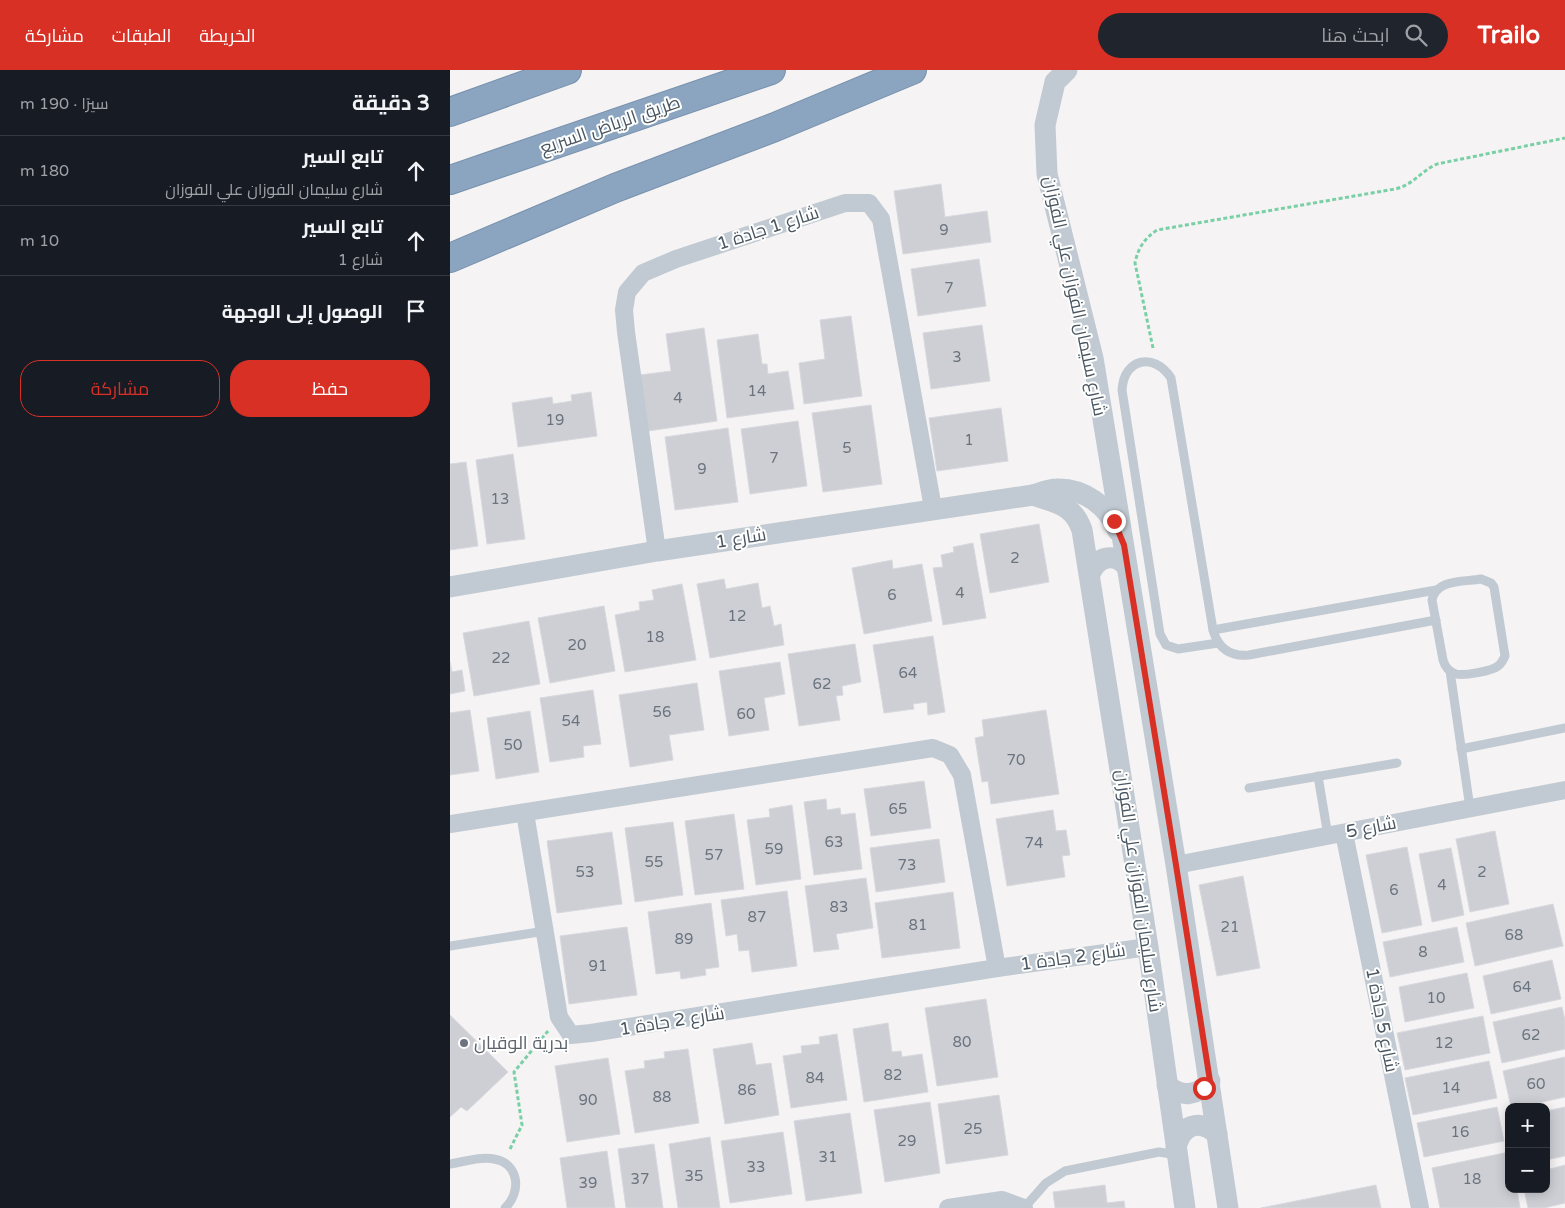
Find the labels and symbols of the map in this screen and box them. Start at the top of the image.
street label: طريق الرياض السريع [537,91,683,160]
street label: شارع سليمان الفوزان علي الفوزان [1036,174,1111,419]
street label: شارع 1 جادة 1 [714,201,822,256]
house number: 9 [939,221,949,239]
house number: 7 [944,279,954,297]
house number: 3 [952,348,962,366]
house number: 14 [748,382,766,400]
house number: 4 [673,389,683,407]
house number: 19 [546,411,564,429]
house number: 1 [964,431,974,449]
house number: 5 [842,439,852,457]
house number: 7 [769,449,779,467]
house number: 9 [697,460,707,478]
house number: 13 [491,490,509,508]
route end [1103,510,1126,533]
street label: شارع 1 [714,523,768,554]
house number: 2 [1010,549,1020,567]
house number: 4 [955,584,965,602]
house number: 6 [887,586,897,604]
house number: 12 [728,607,746,625]
house number: 18 [646,628,664,646]
house number: 20 [568,636,586,654]
house number: 22 [492,649,510,667]
house number: 64 [899,664,917,682]
house number: 62 [813,675,831,693]
house number: 56 [653,703,671,721]
house number: 60 [737,705,755,723]
house number: 54 [562,712,580,730]
house number: 50 [504,736,522,754]
house number: 70 [1007,751,1025,769]
street label: شارع سليمان الفوزان علي الفوزان [1108,768,1167,1014]
house number: 65 [889,800,907,818]
street label: شارع 5 [1344,811,1398,844]
house number: 63 [825,833,843,851]
house number: 74 [1025,834,1043,852]
house number: 59 [765,840,783,858]
house number: 57 [705,846,723,864]
house number: 55 [645,853,663,871]
house number: 73 [898,856,916,874]
house number: 53 [576,863,594,881]
house number: 2 [1477,863,1487,881]
house number: 4 [1437,876,1447,894]
house number: 6 [1389,881,1399,899]
house number: 83 [830,898,848,916]
house number: 87 [748,908,766,926]
house number: 81 [909,916,927,934]
house number: 21 [1221,918,1239,936]
house number: 68 [1505,926,1523,944]
house number: 89 [675,930,693,948]
street label: شارع 2 جادة 1 [1019,939,1127,976]
house number: 8 [1418,943,1428,961]
house number: 91 [589,957,607,975]
street label: شارع 5 جادة 1 [1360,966,1403,1074]
house number: 64 [1513,978,1531,996]
house number: 10 [1427,989,1445,1007]
street label: شارع 2 جادة 1 [618,1002,726,1041]
house number: 62 [1522,1026,1540,1044]
place label: بدرية الوقيان [474,1032,568,1054]
house number: 80 [953,1033,971,1051]
house number: 12 [1435,1034,1453,1052]
marker: بدرية الوقيان [458,1037,470,1049]
house number: 82 [884,1066,902,1084]
house number: 84 [806,1069,824,1087]
house number: 60 [1527,1075,1545,1093]
route start [1193,1077,1216,1100]
house number: 14 [1442,1079,1460,1097]
house number: 86 [738,1081,756,1099]
house number: 88 [653,1088,671,1106]
house number: 90 [579,1091,597,1109]
house number: 25 [964,1120,982,1138]
house number: 16 [1451,1123,1469,1141]
house number: 29 [898,1132,916,1150]
house number: 31 [819,1148,837,1166]
house number: 33 [747,1158,765,1176]
house number: 35 [685,1167,703,1185]
house number: 37 [631,1170,649,1188]
house number: 18 [1463,1170,1481,1188]
house number: 39 [579,1174,597,1192]

